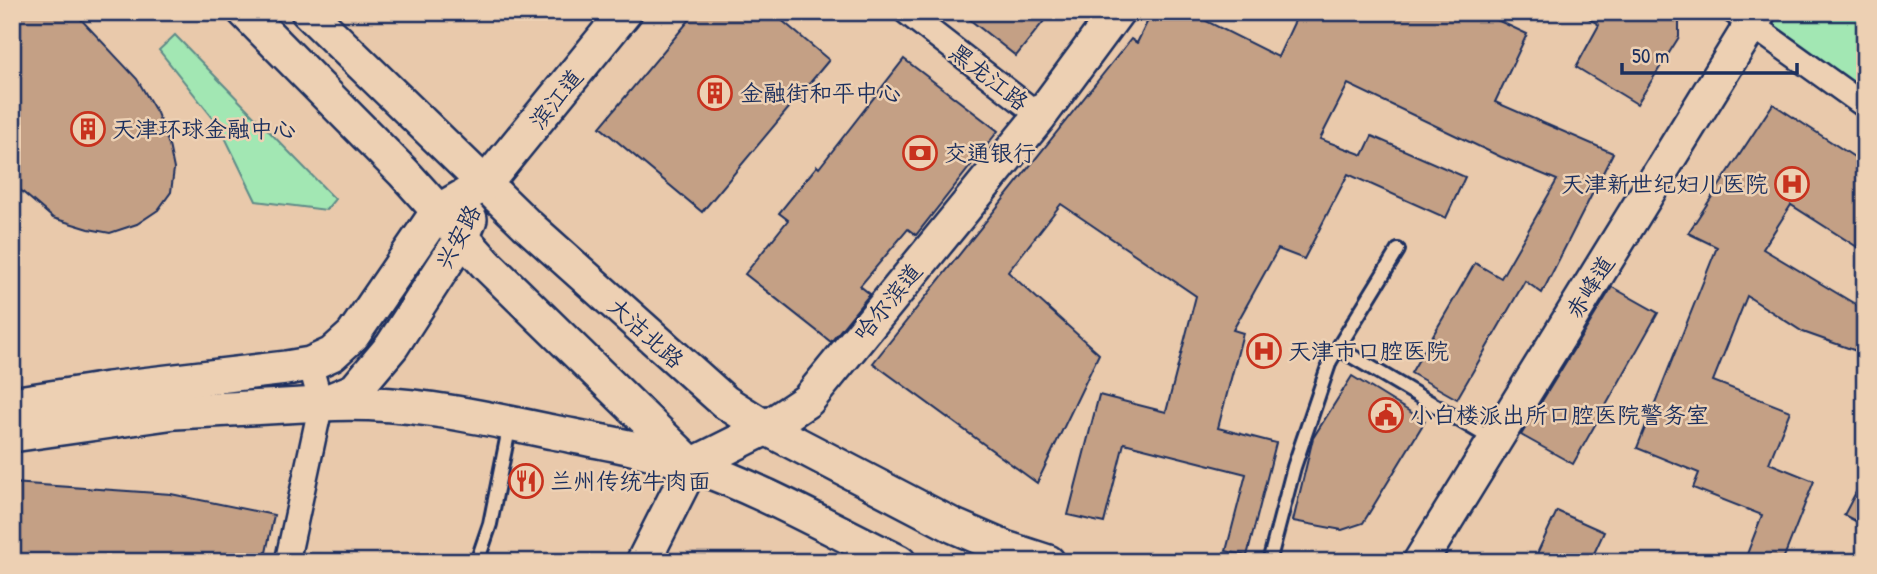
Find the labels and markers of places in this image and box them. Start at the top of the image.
building icon: 金融街和平中心 [696,74,734,112]
place label: 金融街和平中心 [740,77,901,108]
building icon: 天津环球金融中心 [69,110,107,148]
place label: 天津环球金融中心 [112,113,296,144]
bank icon: 交通银行 [901,134,939,172]
place label: 交通银行 [944,137,1036,168]
hospital icon: 天津新世纪妇儿医院 [1773,165,1811,203]
place label: 天津新世纪妇儿医院 [1561,168,1768,199]
hospital icon: 天津市口腔医院 [1245,332,1283,370]
place label: 天津市口腔医院 [1288,335,1449,366]
public building icon: 小白楼派出所口腔医院警务室 [1367,396,1405,434]
place label: 小白楼派出所口腔医院警务室 [1410,399,1709,430]
restaurant icon: 兰州传统牛肉面 [507,462,545,500]
place label: 兰州传统牛肉面 [550,465,711,496]

